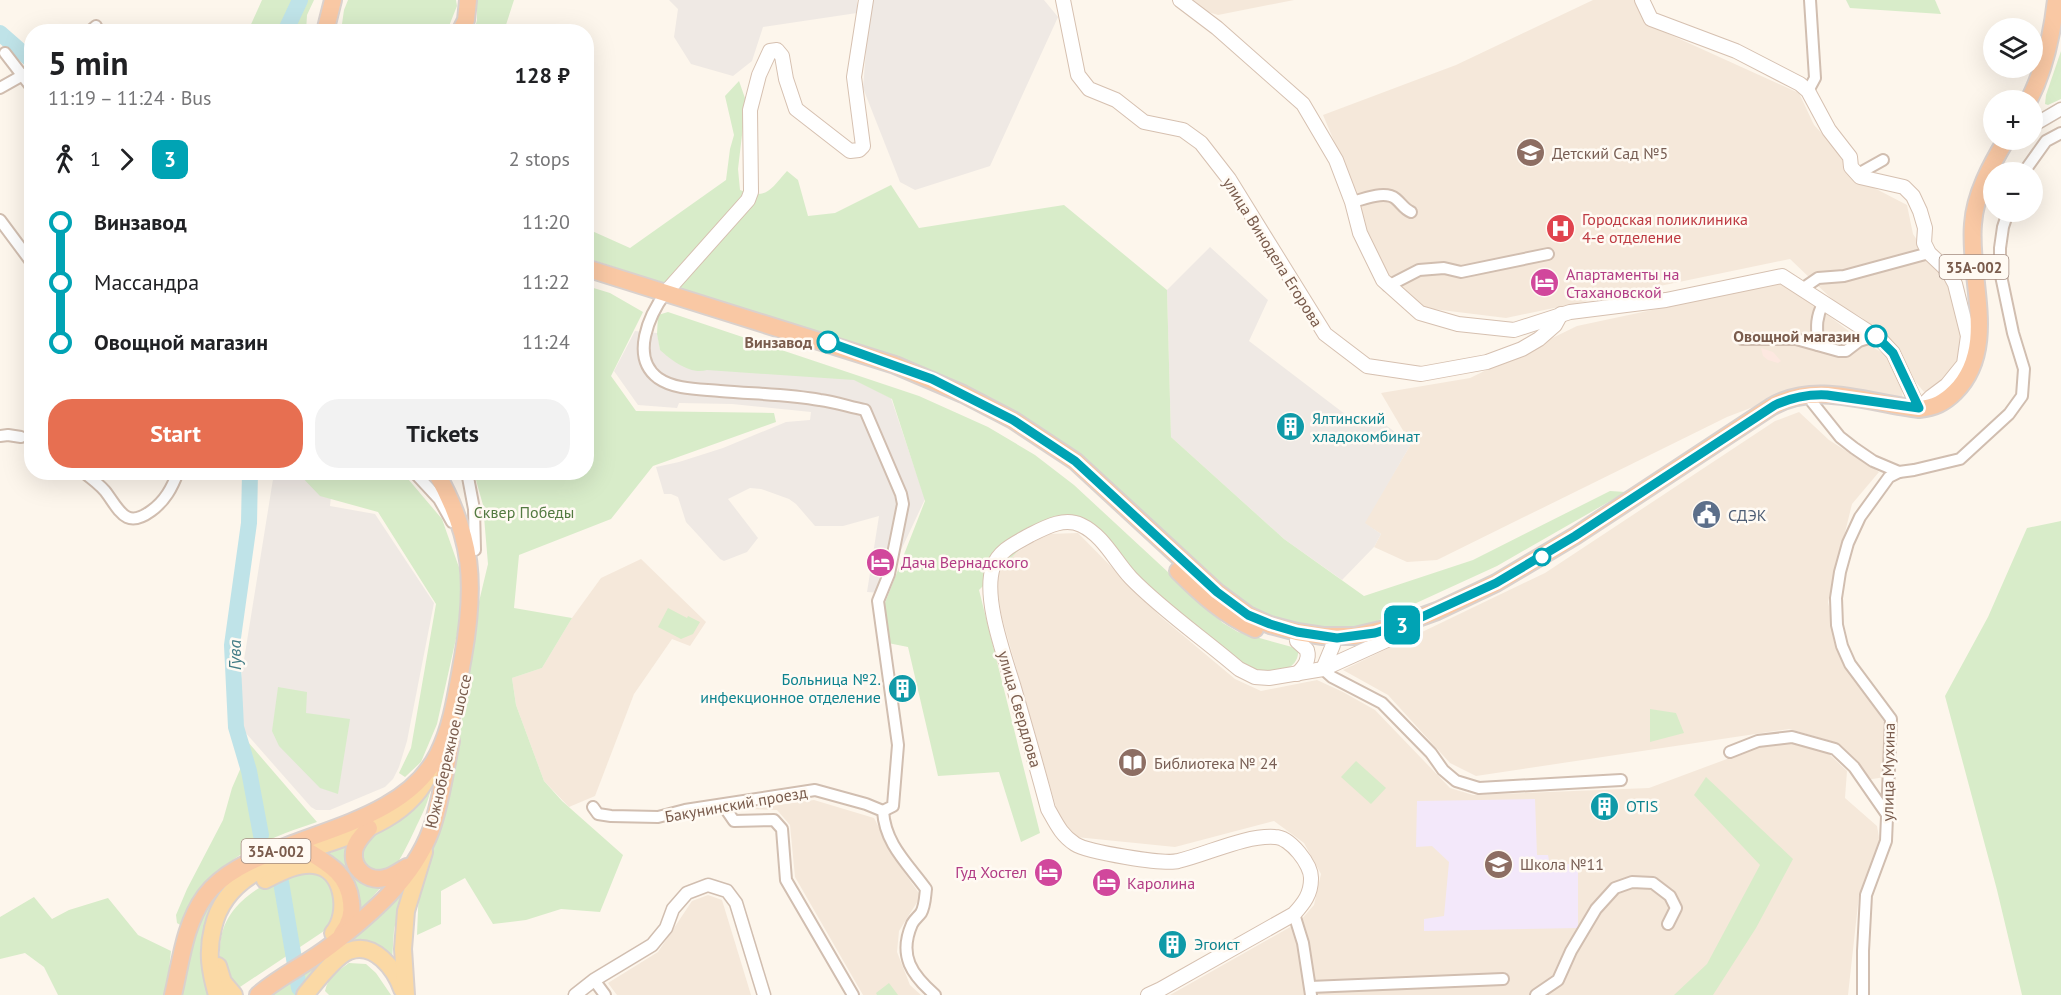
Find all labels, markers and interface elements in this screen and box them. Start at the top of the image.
map controls [1983,18,2043,222]
button: layers [1983,18,2043,78]
text: 5 min [48,41,129,84]
text: 128 ₽ [515,61,570,89]
text: 11:19 – 11:24 · Bus [48,85,212,111]
button: + [1983,90,2043,150]
school or university icon: Детский Сад №5 [1515,137,1547,169]
icon: walk [48,143,81,176]
icon: forward [110,143,143,176]
place label: Детский Сад №5 [1552,143,1668,163]
text: 1 [90,146,101,172]
text: 3 [164,146,176,173]
text: 2 stops [509,146,570,172]
button: − [1983,162,2043,222]
street label: улица Винодела Егорова [1219,173,1327,331]
text: Винзавод [94,208,187,236]
text: 11:20 [522,209,570,235]
place label: Городская поликлиника 4-е отделение [1582,209,1748,247]
hospital icon: Городская поликлиника 4-е отделение [1545,212,1577,244]
road number: 35А-002 [1940,255,2008,279]
place label: Апартаменты на Стахановской [1566,264,1679,302]
hotel icon: Апартаменты на Стахановской [1529,267,1561,299]
text: Массандра [94,268,199,296]
text: 11:22 [522,269,570,295]
marker: Овощной магазин [1865,325,1887,347]
place label: Овощной магазин [1733,326,1860,346]
text: Овощной магазин [94,328,268,356]
text: 11:24 [522,329,570,355]
marker: Винзавод [817,331,839,353]
place label: Винзавод [745,332,812,352]
button: Start [48,399,303,468]
button: Tickets [315,399,570,468]
place label: Ялтинский хладокомбинат [1312,408,1421,446]
building icon: Ялтинский хладокомбинат [1275,411,1307,443]
public building icon: СДЭК [1691,499,1723,531]
park label: Сквер Победы [474,502,574,522]
place label: СДЭК [1728,505,1767,525]
hotel icon: Дача Вернадского [864,546,896,578]
unlabelled marker [1533,548,1551,566]
place label: Дача Вернадского [901,552,1029,572]
line badge: 3 [1382,606,1422,644]
text: 3 [1396,612,1408,639]
water label: Гува [223,640,246,670]
street label: улица Свердлова [994,648,1046,770]
place label: Больница №2. инфекционное отделение [700,669,881,707]
street label: Южнобережное шоссе [421,672,475,830]
building icon: Больница №2. инфекционное отделение [886,672,918,704]
street label: улица Мухина [1877,723,1899,821]
library icon: Библиотека № 24 [1117,747,1149,779]
place label: Библиотека № 24 [1154,753,1278,773]
street label: Бакунинский проезд [663,782,809,826]
building icon: OTIS [1589,790,1621,822]
place label: OTIS [1626,796,1658,816]
road number: 35А-002 [242,839,310,863]
school or university icon: Школа №11 [1483,848,1515,880]
place label: Школа №11 [1520,854,1604,874]
hotel icon: Гуд Хостел [1032,856,1064,888]
place label: Гуд Хостел [955,862,1027,882]
hotel icon: Каролина [1090,867,1122,899]
place label: Каролина [1127,873,1195,893]
building icon: Эгоист [1157,928,1189,960]
place label: Эгоист [1194,934,1240,954]

